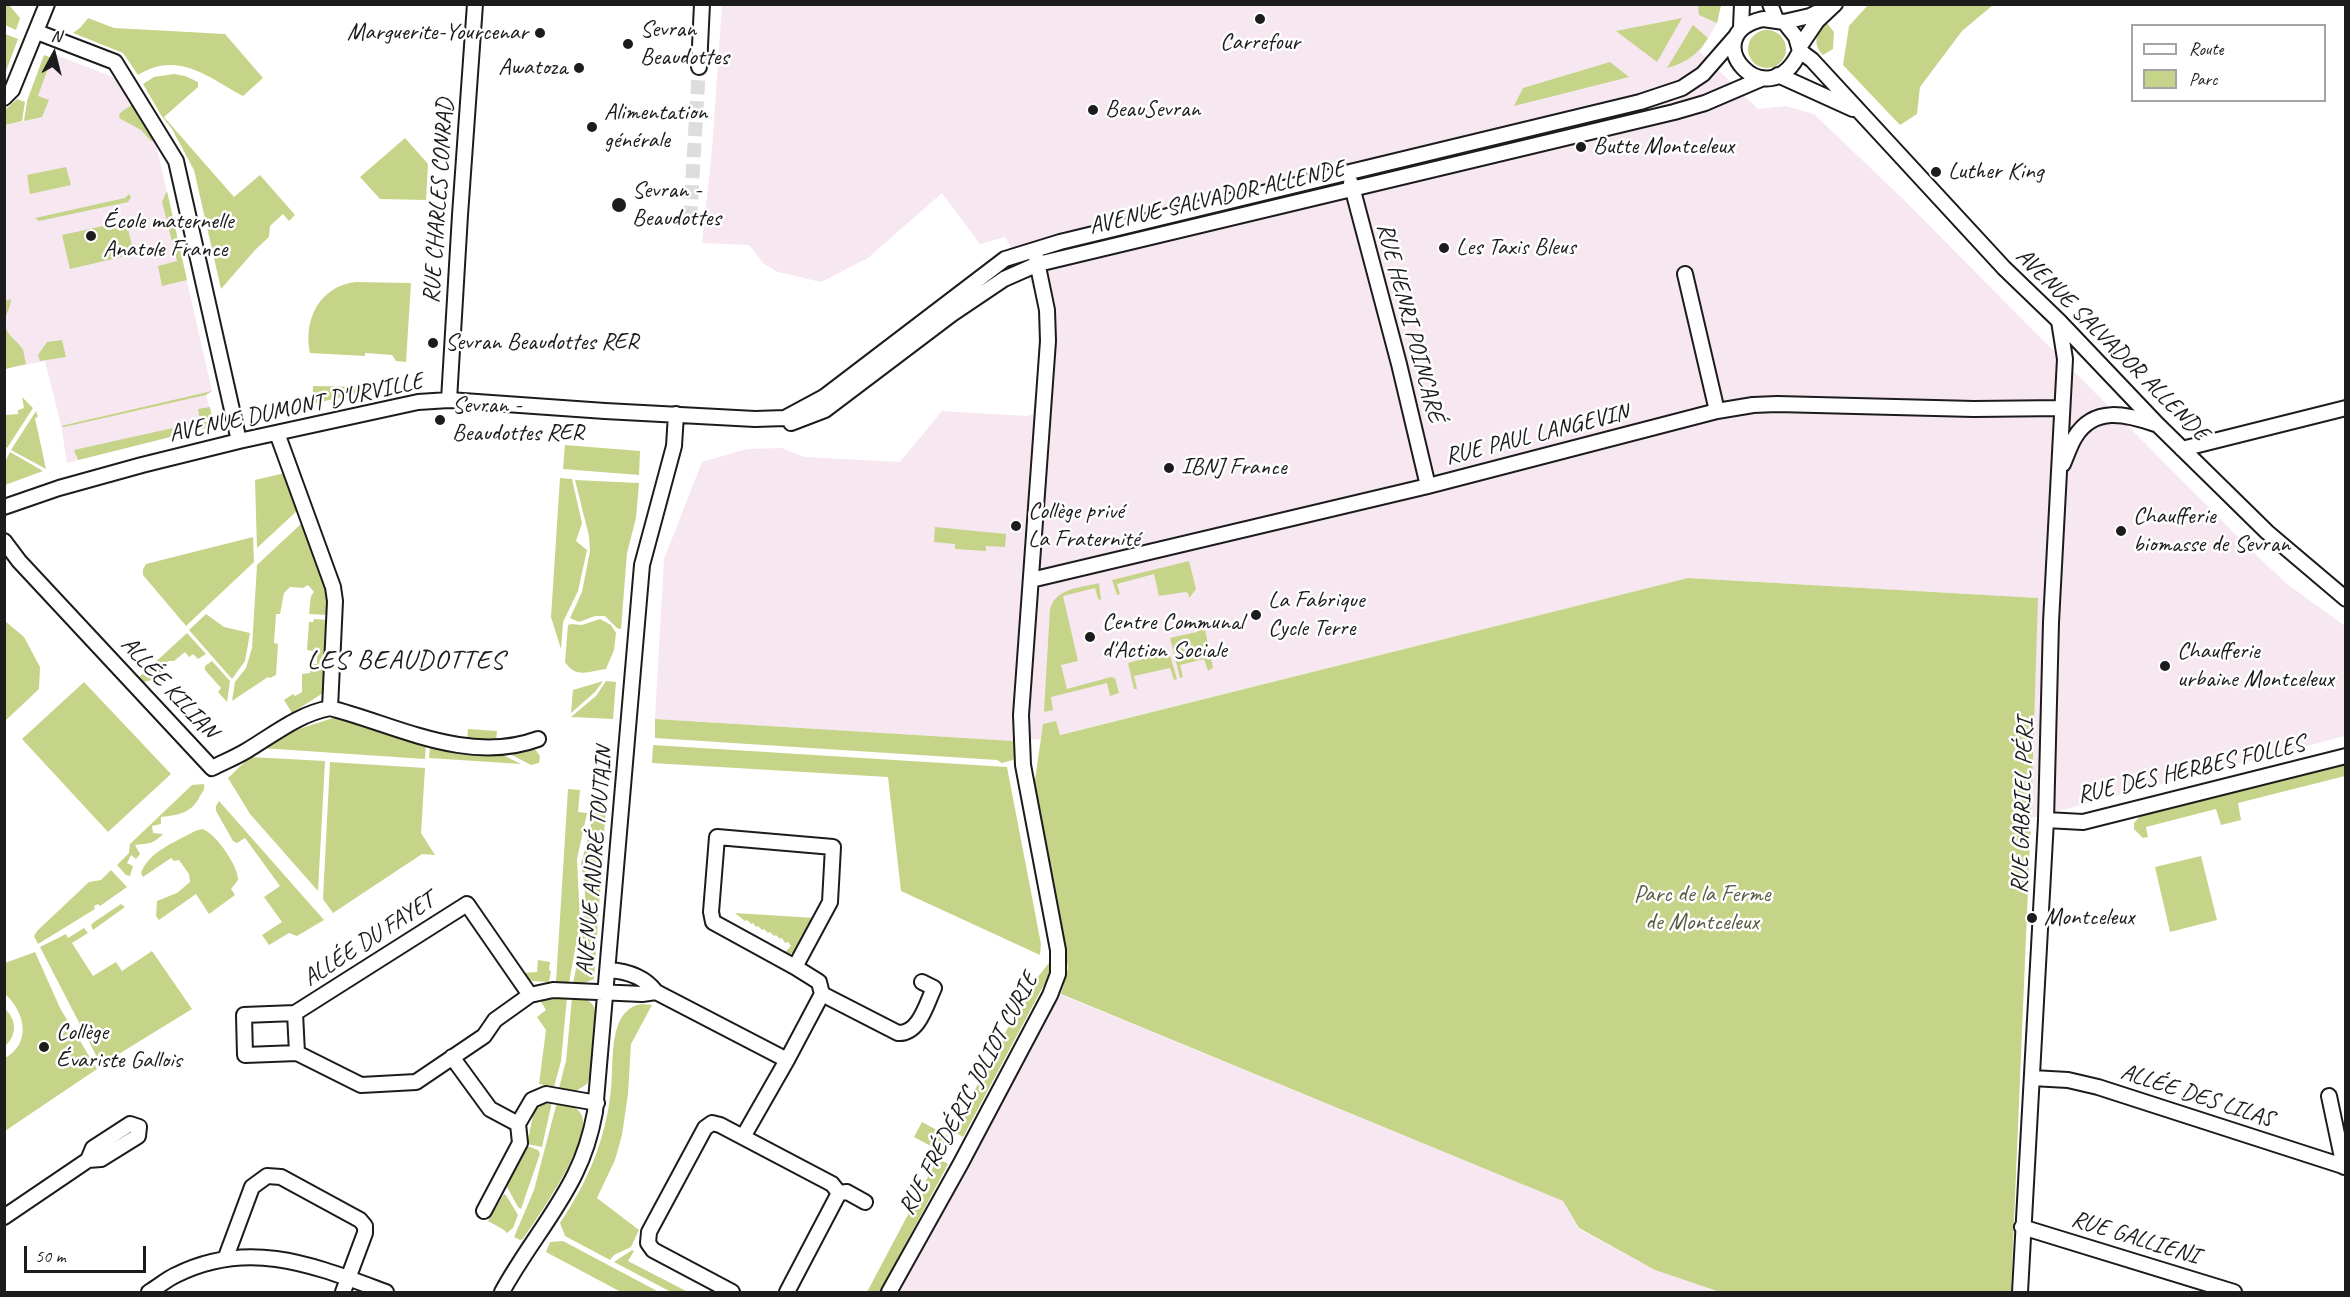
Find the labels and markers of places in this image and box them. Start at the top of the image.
marker: Carrefour [1253,12,1267,26]
place label: Sevran Beaudottes [640,16,729,72]
place label: Marguerite-Yourcenar [347,19,528,47]
marker: Marguerite-Yourcenar [533,26,547,40]
place label: Carrefour [1220,29,1300,57]
marker: Sevran Beaudottes [621,37,635,51]
place label: Awatoza [498,54,567,82]
marker: Awatoza [572,61,586,75]
place label: BeauSevran [1105,96,1200,124]
place label: Alimentation générale [604,99,707,155]
marker: BeauSevran [1086,103,1100,117]
marker: Alimentation générale [585,120,599,134]
place label: Butte Montceleux [1593,133,1734,161]
marker: Butte Montceleux [1574,140,1588,154]
place label: Luther King [1948,158,2043,186]
marker: Luther King [1929,165,1943,179]
place label: Sevran - Beaudottes [632,177,721,233]
marker: Sevran - Beaudottes [610,196,628,214]
place label: École maternelle Anatole France [103,208,234,264]
marker: École maternelle Anatole France [84,229,98,243]
place label: Les Taxis Bleus [1456,234,1576,262]
marker: Les Taxis Bleus [1437,241,1451,255]
place label: Sevran Beaudottes RER [445,329,638,357]
marker: Sevran Beaudottes RER [426,336,440,350]
place label: Sevran - Beaudottes RER [452,392,583,448]
marker: Sevran - Beaudottes RER [433,413,447,427]
place label: IBNJ France [1181,454,1287,482]
marker: IBNJ France [1162,461,1176,475]
place label: Collège privé La Fraternité [1028,498,1140,554]
place label: Chaufferie biomasse de Sevran [2133,503,2290,559]
marker: Collège privé La Fraternité [1009,519,1023,533]
marker: Chaufferie biomasse de Sevran [2114,524,2128,538]
place label: La Fabrique Cycle Terre [1268,587,1364,643]
marker: La Fabrique Cycle Terre [1249,608,1263,622]
place label: Centre Communal d'Action Sociale [1102,609,1244,665]
marker: Centre Communal d'Action Sociale [1083,630,1097,644]
place label: Chaufferie urbaine Montceleux [2177,638,2334,694]
marker: Chaufferie urbaine Montceleux [2158,659,2172,673]
place label: Montceleux [2044,904,2134,932]
marker: Montceleux [2025,911,2039,925]
place label: Collège Évariste Gallois [56,1019,182,1075]
marker: Collège Évariste Gallois [37,1040,51,1054]

